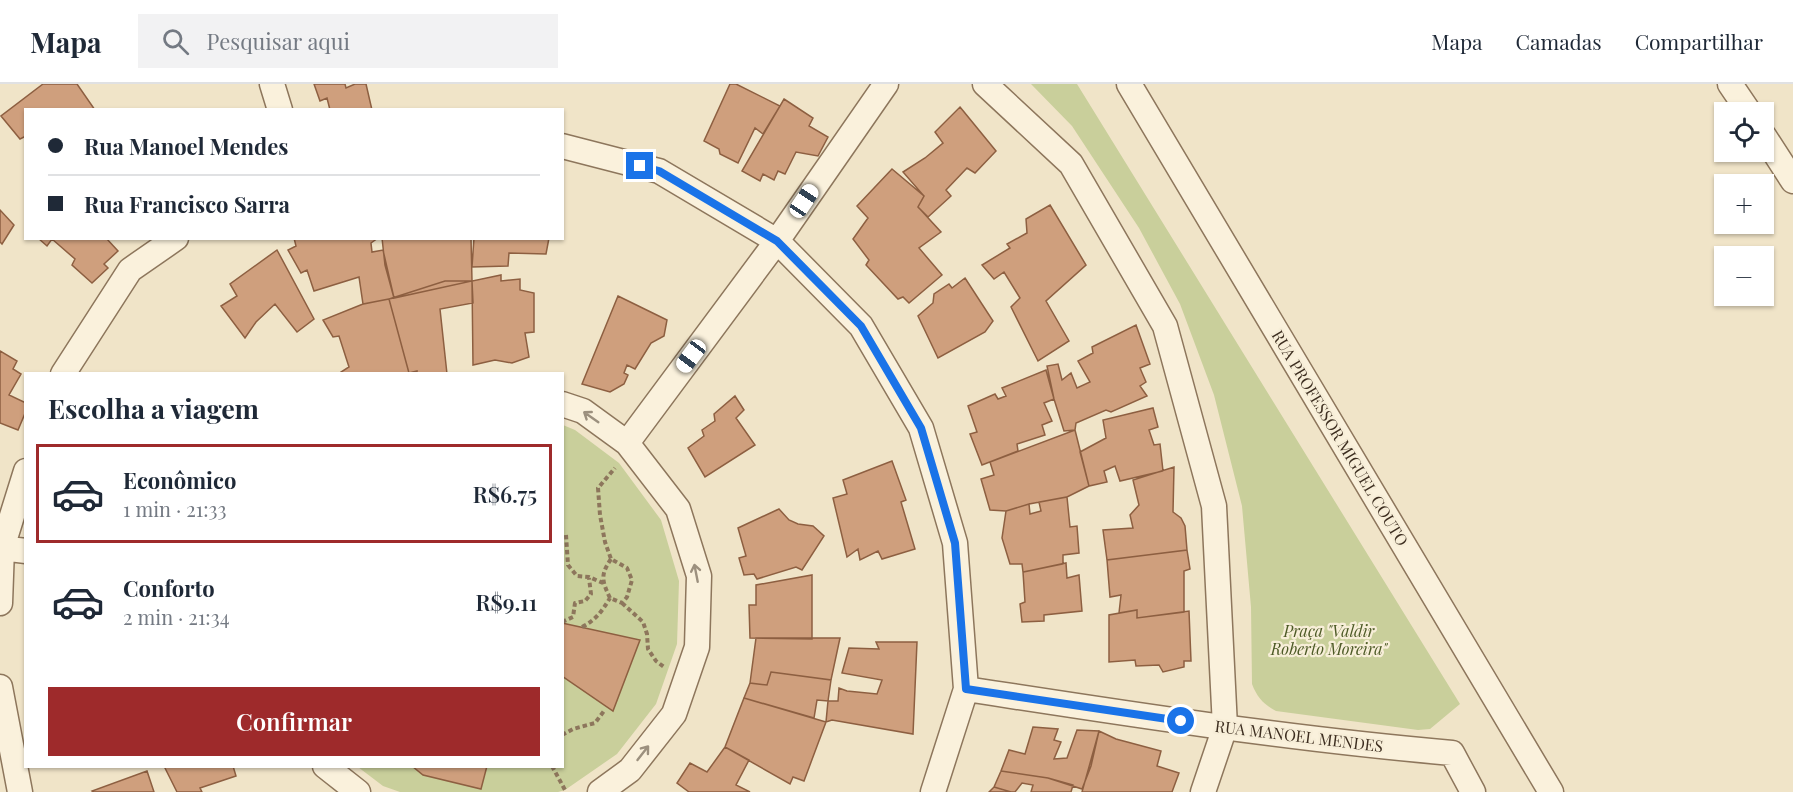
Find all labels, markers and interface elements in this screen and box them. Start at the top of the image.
search box [138,14,558,68]
text: Mapa [30,23,102,60]
icon: search [159,25,192,58]
text: Pesquisar aqui [207,26,350,56]
text: Mapa [1431,27,1483,55]
text: Camadas [1516,27,1602,55]
text: Compartilhar [1635,27,1763,55]
map controls [1714,102,1774,306]
button: locate [1714,102,1774,162]
text: Rua Manoel Mendes [84,131,288,161]
route end [626,152,653,179]
button: + [1714,174,1774,234]
car [786,181,822,221]
text: Rua Francisco Sarra [84,189,290,219]
button: − [1714,246,1774,306]
street label: RUA PROFESSOR MIGUEL COUTO [1267,326,1413,550]
car [673,336,709,376]
text: Escolha a viagem [48,390,259,426]
one-way arrow [583,411,599,423]
text: Econômico [123,465,236,495]
icon: car [51,467,105,521]
text: R$6.75 [473,479,537,509]
text: 1 min · 21:33 [123,495,227,522]
one-way arrow [690,564,701,583]
text: Conforto [123,573,215,603]
icon: car [51,575,105,629]
text: R$9.11 [476,587,537,617]
text: 2 min · 21:34 [123,603,230,630]
park label: Praça "Valdir Roberto Moreira" [1270,620,1389,659]
button: Confirmar [48,687,540,756]
route start [1167,707,1194,734]
street label: RUA MANOEL MENDES [1214,715,1384,756]
one-way arrow [637,745,650,761]

